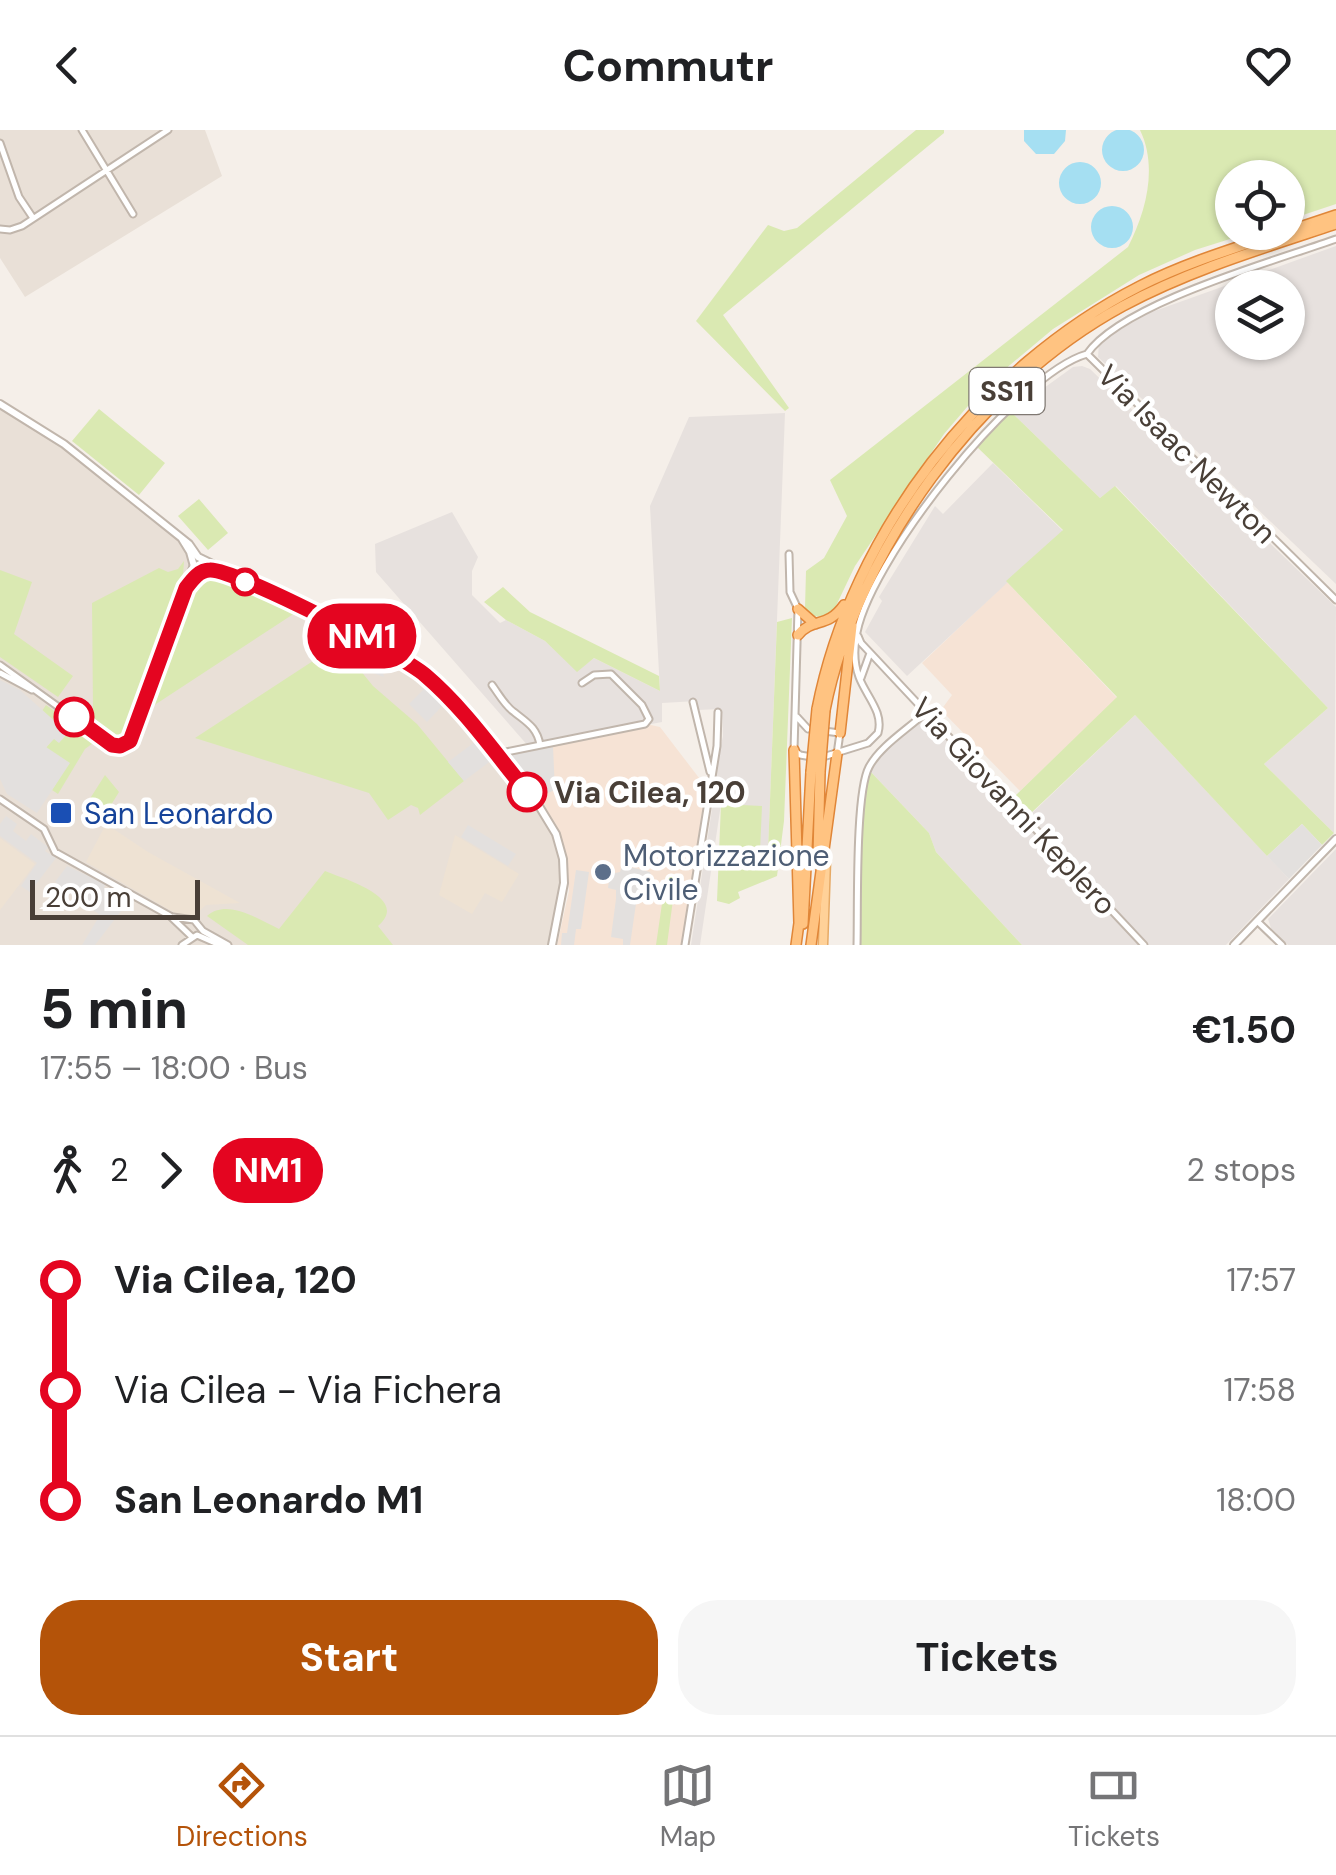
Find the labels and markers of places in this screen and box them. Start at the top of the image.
unlabelled marker [232,569,258,595]
unlabelled marker [55,698,93,736]
marker: Via Cilea, 120 [508,773,546,811]
place label: Via Cilea, 120 [554,773,746,812]
place label: San Leonardo [84,794,274,833]
marker: San Leonardo [48,800,74,826]
place label: Motorizzazione Civile [623,836,830,909]
marker: Motorizzazione Civile [592,861,614,883]

